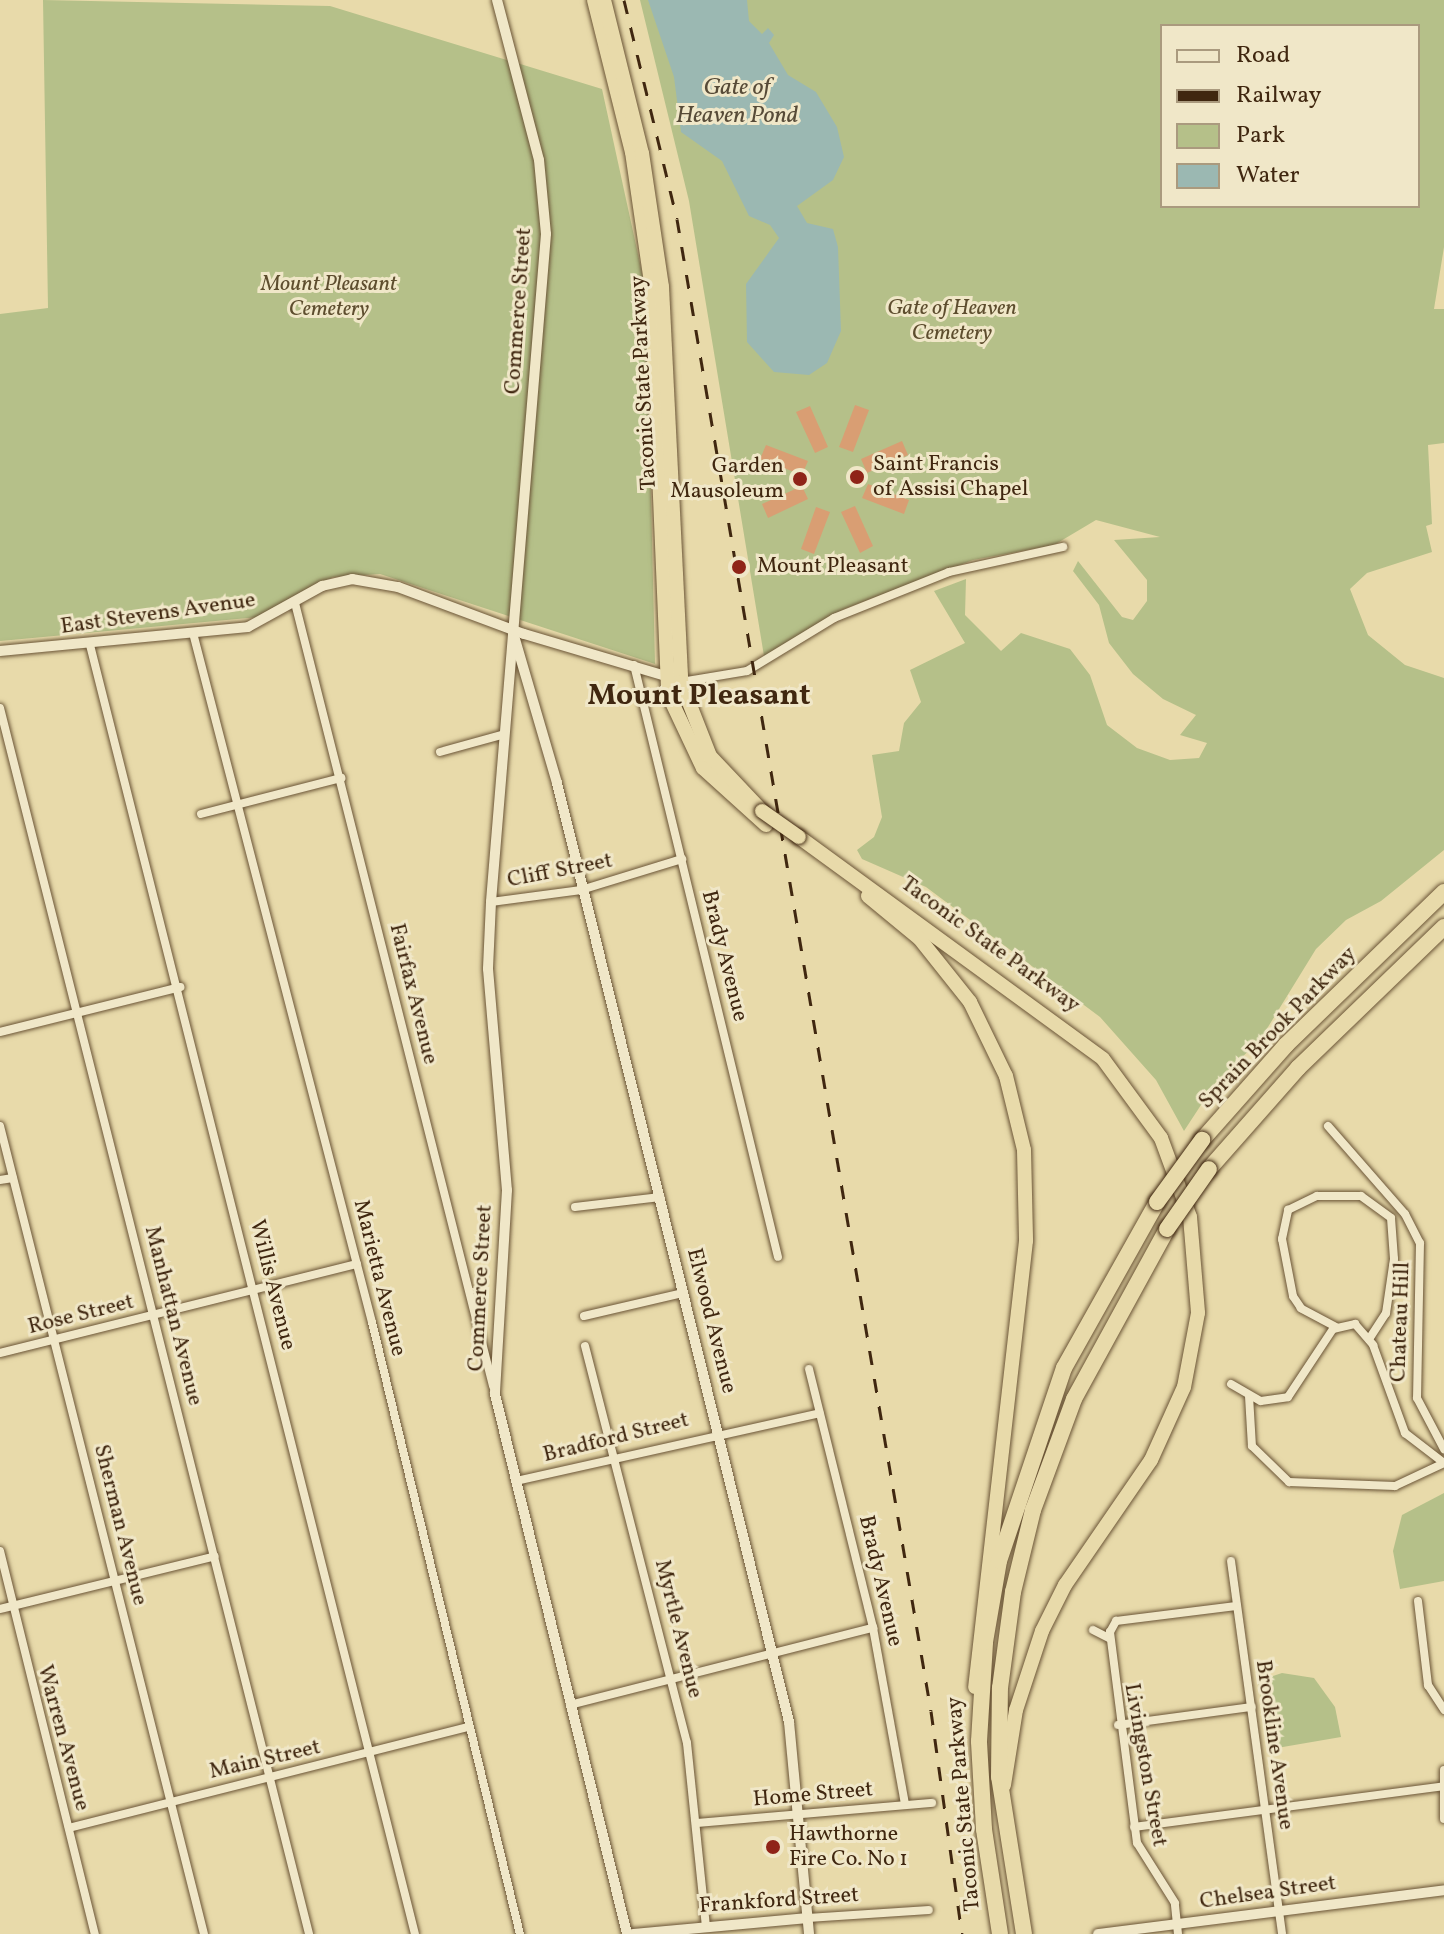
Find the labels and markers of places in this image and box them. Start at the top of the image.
place label: Saint Francis of Assisi Chapel [873,451,1026,502]
place label: Garden Mausoleum [670,453,784,504]
marker: Saint Francis of Assisi Chapel [848,468,866,486]
marker: Garden Mausoleum [791,470,809,488]
place label: Mount Pleasant [757,554,908,580]
marker: Mount Pleasant [728,556,750,578]
place label: Hawthorne Fire Co. No 1 [789,1821,908,1872]
marker: Hawthorne Fire Co. No 1 [764,1838,782,1856]

